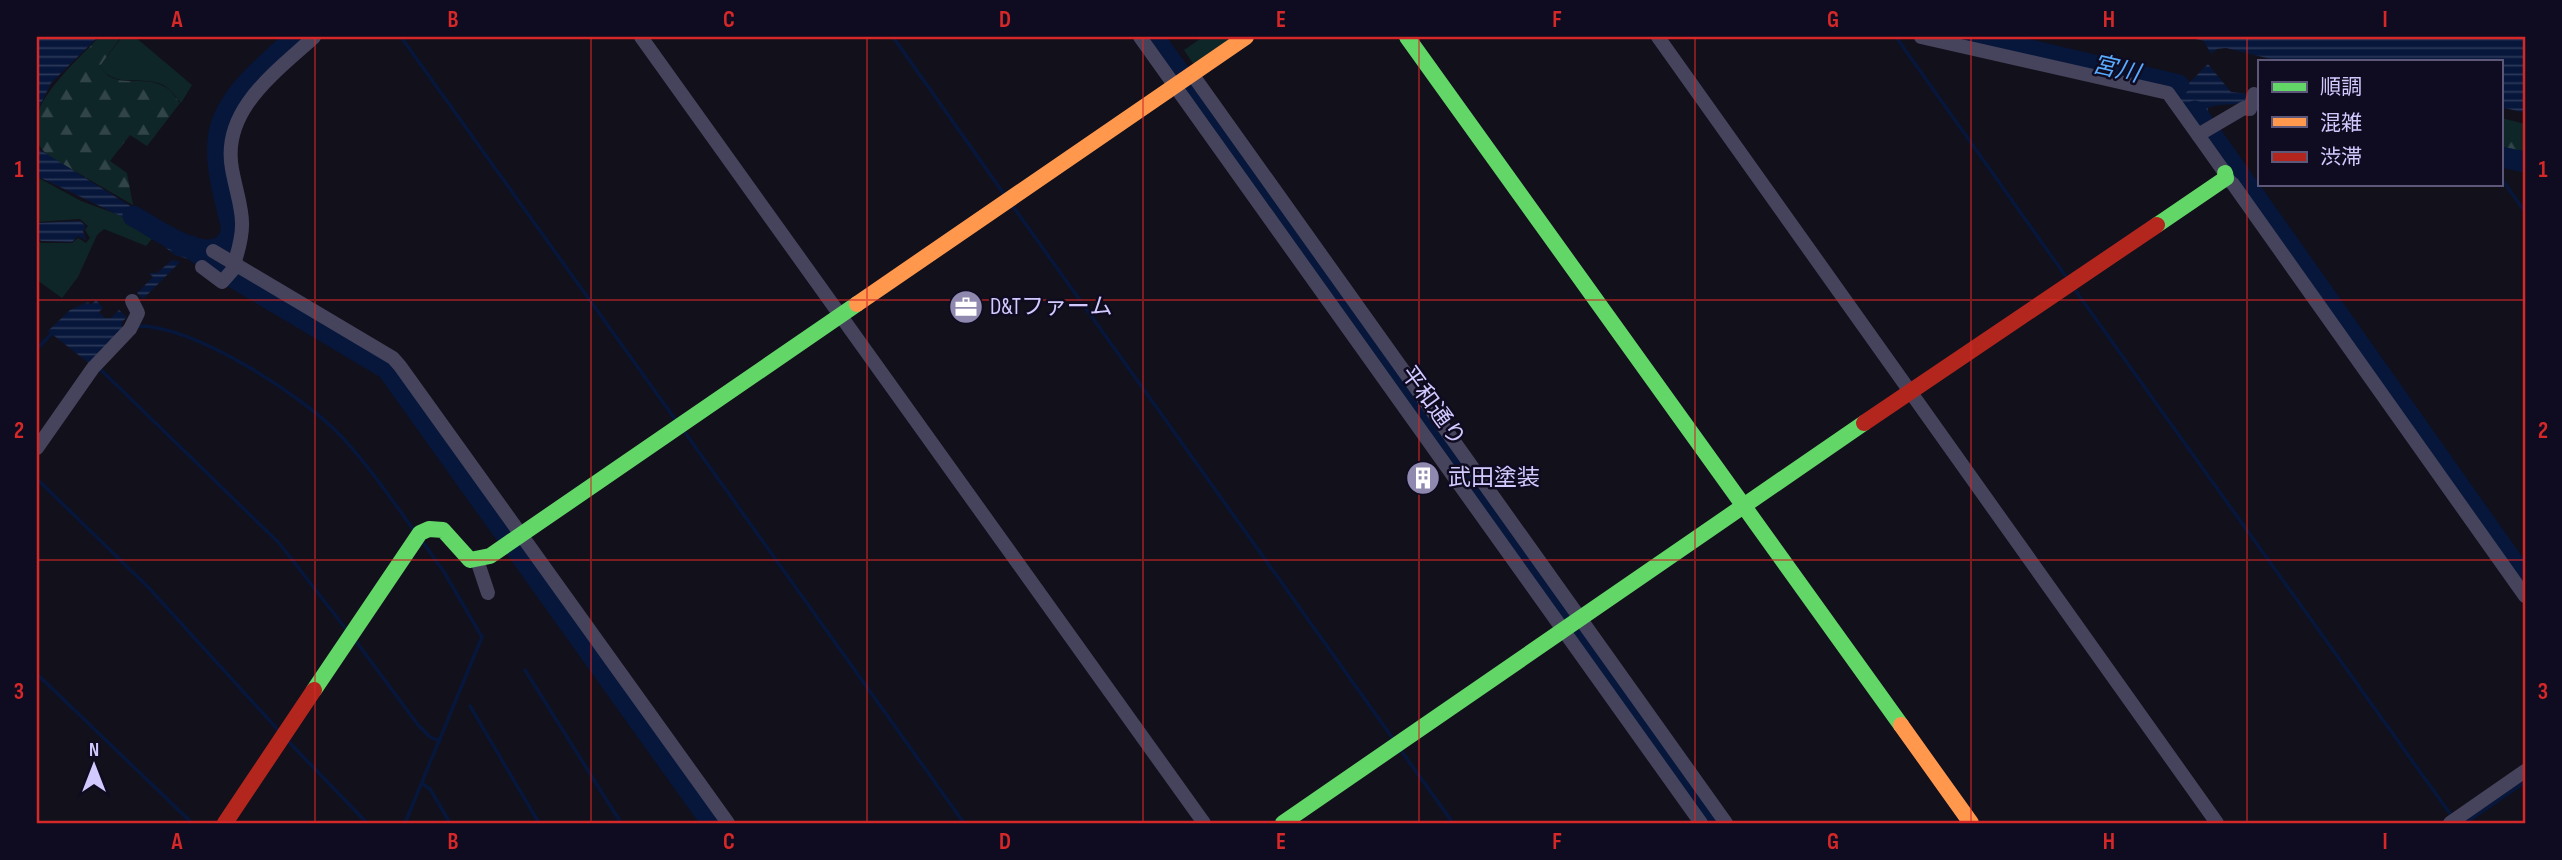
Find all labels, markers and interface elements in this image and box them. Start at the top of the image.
text: A [171,6,184,34]
text: B [448,6,459,34]
text: C [723,6,735,34]
text: D [999,6,1011,34]
text: E [1276,6,1286,34]
text: F [1552,6,1562,34]
text: G [1827,6,1839,34]
text: H [2103,6,2115,34]
text: I [2382,6,2388,34]
water label: 宮川 [2089,49,2146,89]
legend [2258,60,2502,186]
text: 順調 [2320,75,2362,100]
text: 混雑 [2320,111,2362,136]
text: 渋滞 [2320,145,2362,170]
text: 1 [14,156,24,184]
text: 1 [2538,156,2548,184]
office icon: D&Tファーム [947,288,985,326]
place label: D&Tファーム [990,293,1112,321]
street label: 平和通り [1395,361,1471,451]
text: 2 [14,417,24,445]
text: 2 [2538,417,2548,445]
building icon: 武田塗装 [1404,459,1442,497]
place label: 武田塗装 [1448,464,1540,492]
text: 3 [14,678,24,706]
text: 3 [2538,678,2548,706]
north arrow [60,730,130,800]
text: N [89,739,99,762]
text: A [171,828,184,856]
text: B [448,828,459,856]
text: C [723,828,735,856]
text: D [999,828,1011,856]
text: E [1276,828,1286,856]
text: F [1552,828,1562,856]
text: G [1827,828,1839,856]
text: H [2103,828,2115,856]
text: I [2382,828,2388,856]

